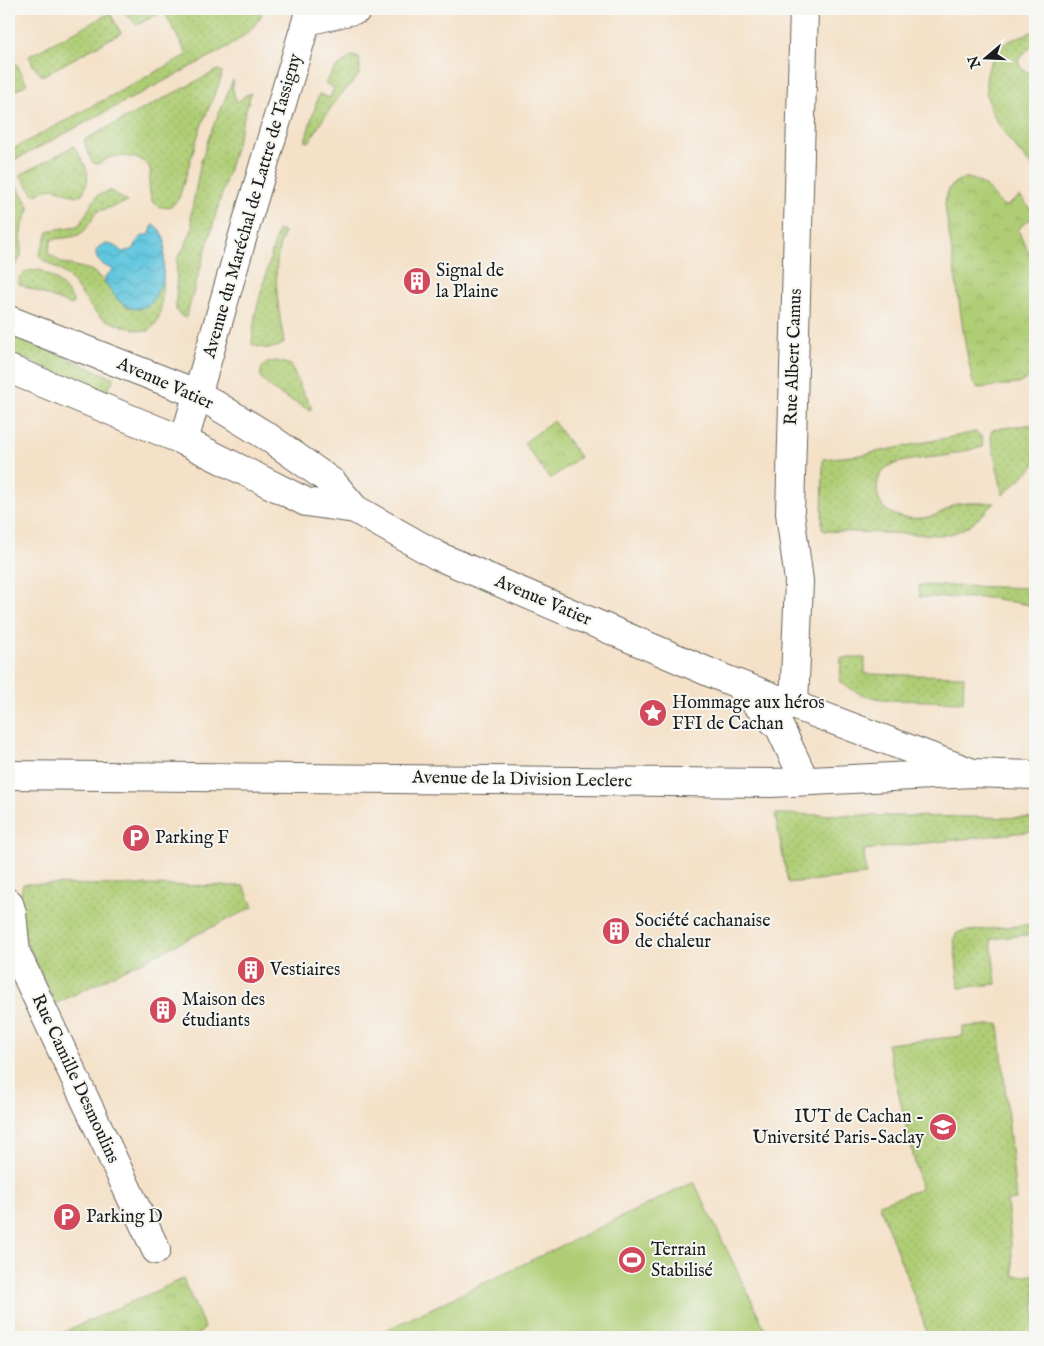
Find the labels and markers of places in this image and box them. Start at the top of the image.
place label: Signal de la Plaine [436,260,504,304]
building icon: Signal de la Plaine [402,266,432,296]
place label: Hommage aux héros FFI de Cachan [672,692,825,736]
place icon: Hommage aux héros FFI de Cachan [638,698,668,728]
parking icon: Parking F [121,823,151,853]
place label: Parking F [155,827,229,850]
place label: Société cachanaise de chaleur [635,910,770,954]
building icon: Société cachanaise de chaleur [601,916,631,946]
building icon: Vestiaires [236,955,266,985]
place label: Vestiaires [269,959,340,982]
place label: Maison des étudiants [182,989,265,1033]
building icon: Maison des étudiants [148,995,178,1025]
place label: IUT de Cachan - Université Paris-Saclay [752,1106,924,1150]
school or university icon: IUT de Cachan - Université Paris-Saclay [928,1112,958,1142]
parking icon: Parking D [52,1202,82,1232]
place label: Parking D [86,1206,163,1229]
place label: Terrain Stabilisé [651,1239,713,1283]
sports icon: Terrain Stabilisé [617,1245,647,1275]

